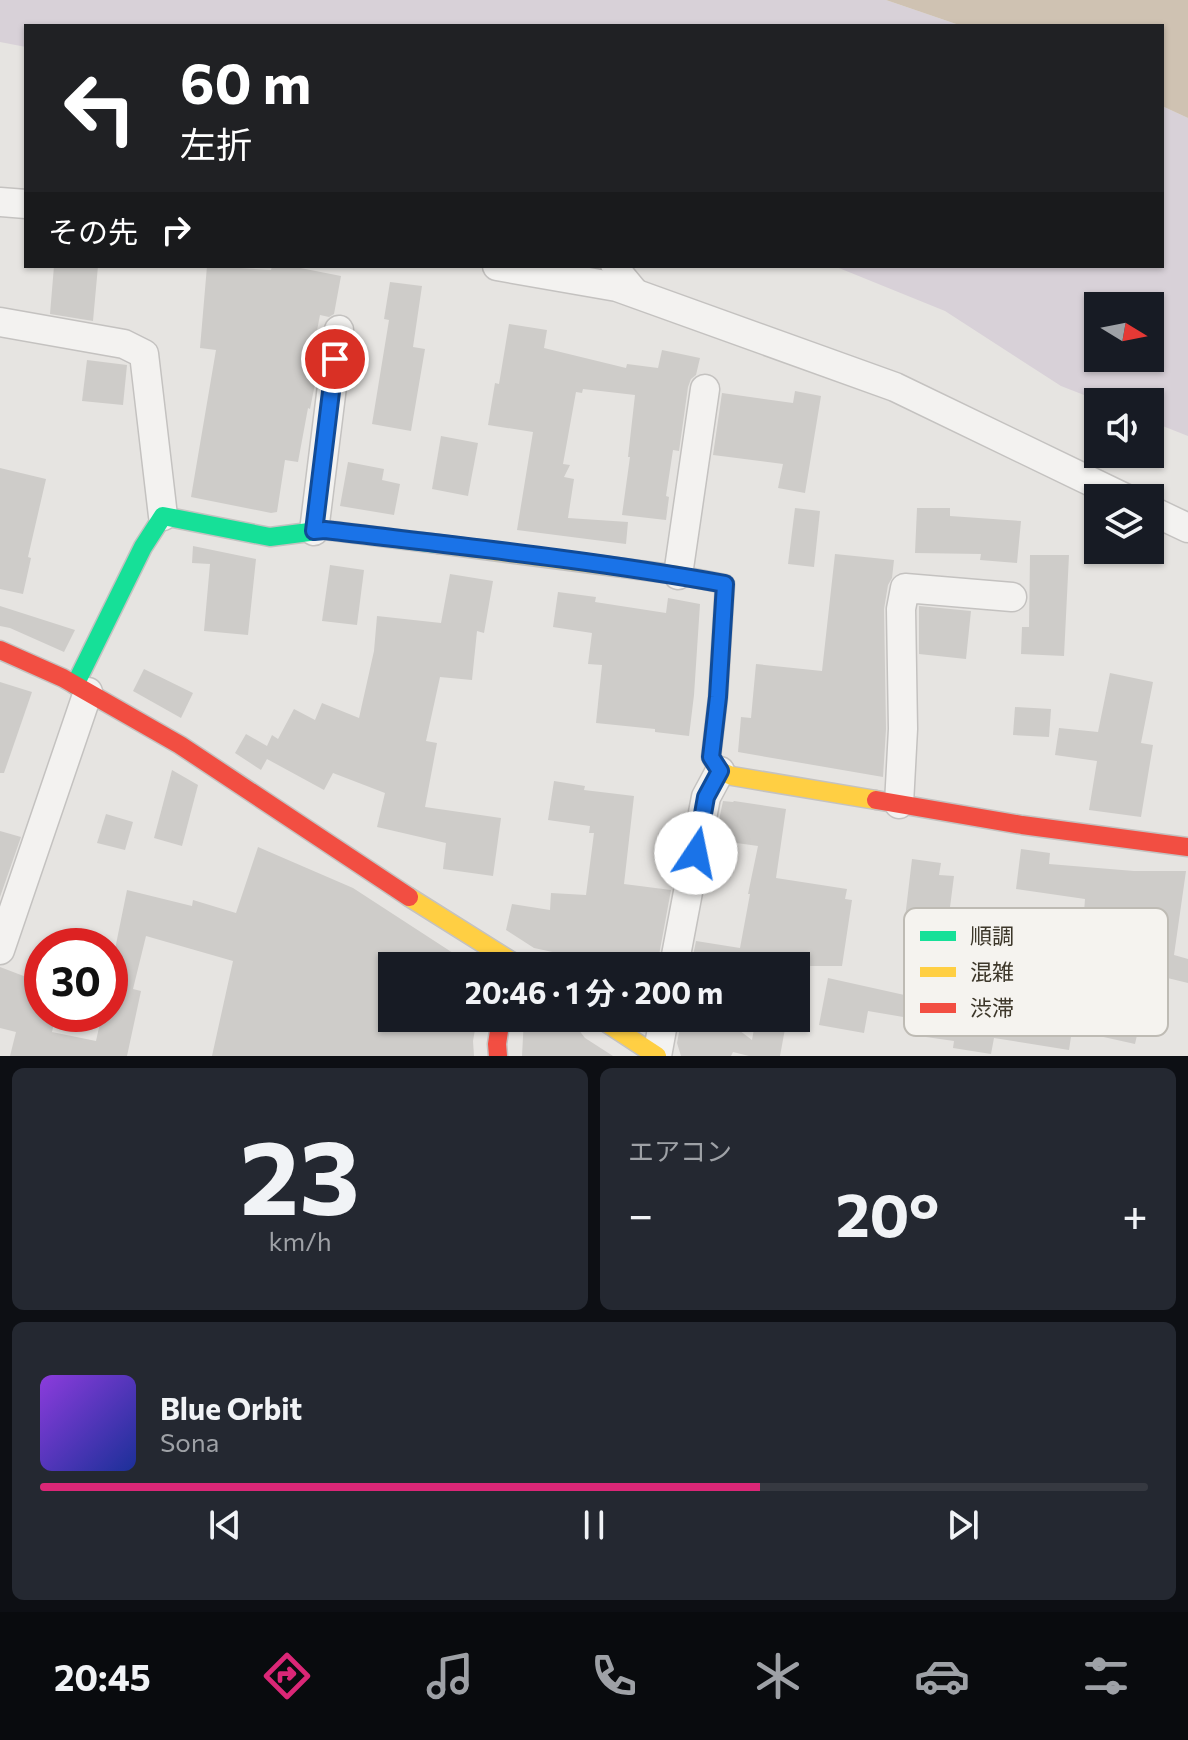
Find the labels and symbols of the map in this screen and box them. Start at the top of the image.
north arrow [1084,292,1164,372]
pin [301,325,369,393]
position arrow [654,811,738,895]
legend [904,908,1168,1036]
text: 順調 [970,922,1014,949]
speed limit sign: 30 [24,928,128,1032]
text: 混雑 [970,958,1014,985]
text: 渋滞 [970,994,1014,1021]

